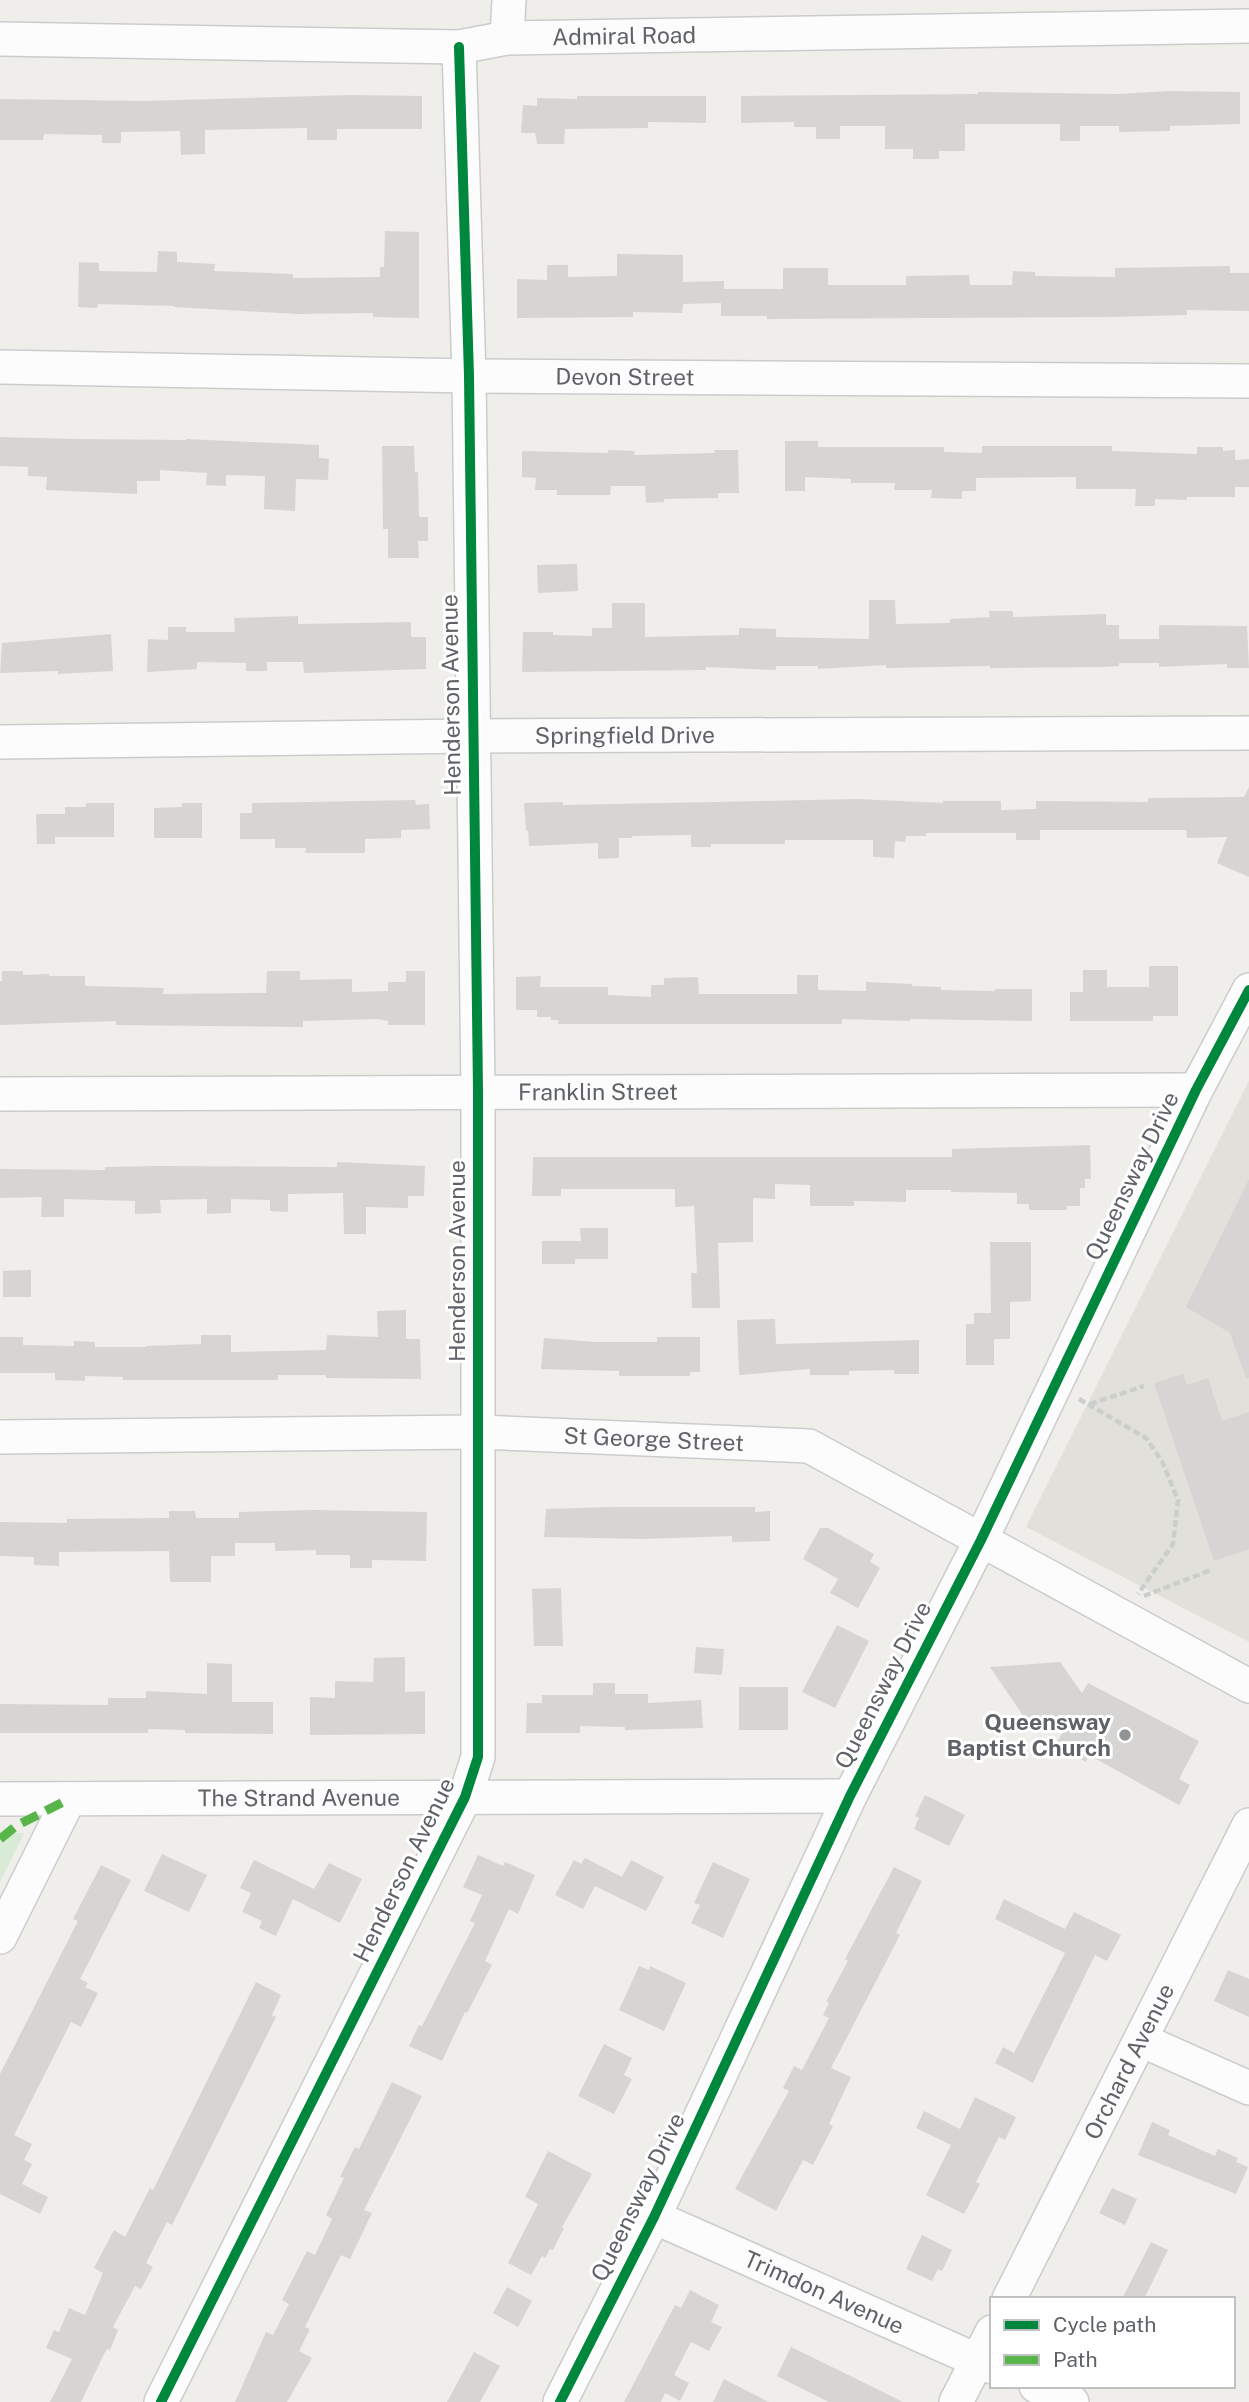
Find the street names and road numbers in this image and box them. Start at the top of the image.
street label: Admiral Road [552,21,696,50]
street label: Devon Street [555,363,695,390]
street label: Henderson Avenue [435,594,466,796]
street label: Springfield Drive [535,721,715,749]
street label: Franklin Street [518,1078,678,1105]
street label: Queensway Drive [1079,1087,1184,1264]
street label: Henderson Avenue [443,1160,470,1362]
street label: St George Street [563,1422,745,1456]
street label: Queensway Drive [829,1597,936,1773]
street label: Henderson Avenue [347,1773,460,1966]
street label: The Strand Avenue [198,1784,400,1811]
street label: Orchard Avenue [1078,1979,1179,2144]
street label: Queensway Drive [585,2108,690,2285]
street label: Trimdon Avenue [740,2245,908,2339]

